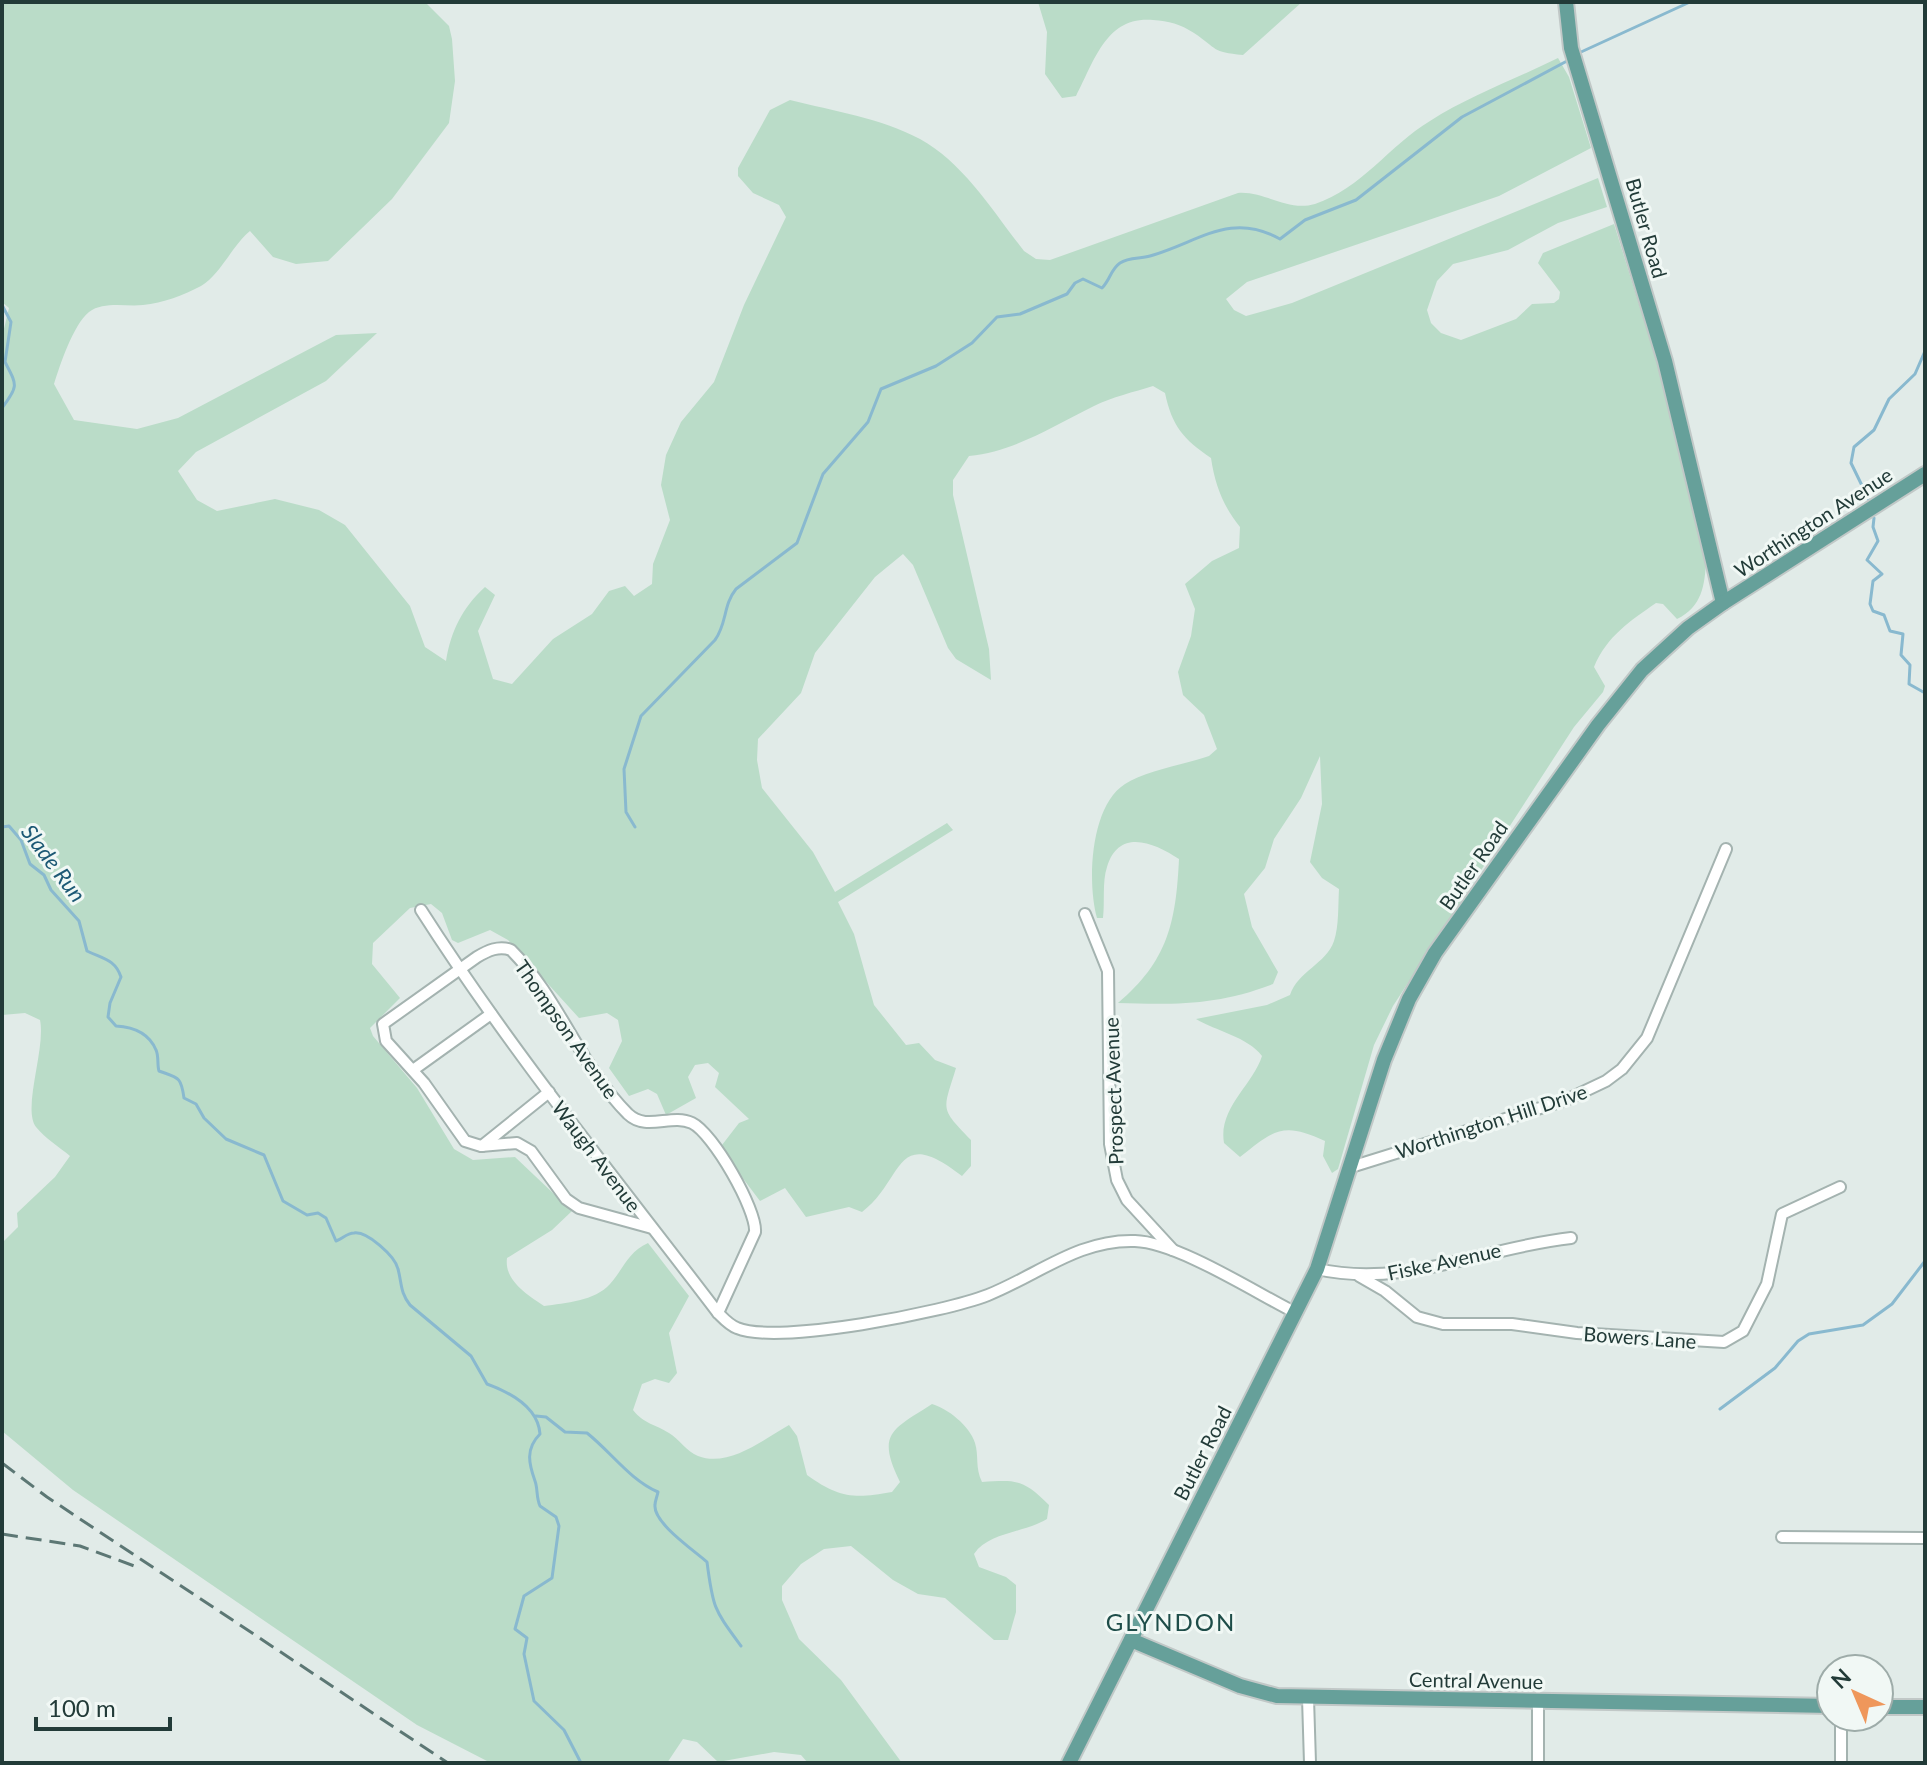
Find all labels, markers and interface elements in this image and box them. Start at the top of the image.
street label: Butler Road [1621,175,1673,281]
street label: Worthington Avenue [1730,462,1896,582]
street label: Butler Road [1434,816,1512,914]
water label: Slade Run [16,819,92,907]
street label: Thompson Avenue [510,955,624,1103]
street label: Prospect Avenue [1098,1017,1128,1165]
street label: Worthington Hill Drive [1392,1079,1590,1163]
street label: Waugh Avenue [547,1096,647,1216]
street label: Fiske Avenue [1385,1237,1503,1285]
street label: Bowers Lane [1583,1321,1697,1353]
street label: Butler Road [1168,1402,1236,1504]
district label: GLYNDON [1106,1607,1236,1636]
north arrow [1815,1653,1895,1733]
text: N [1825,1663,1856,1694]
street label: Central Avenue [1409,1667,1543,1693]
scale bar [36,1681,170,1731]
text: 100 m [48,1693,116,1722]

